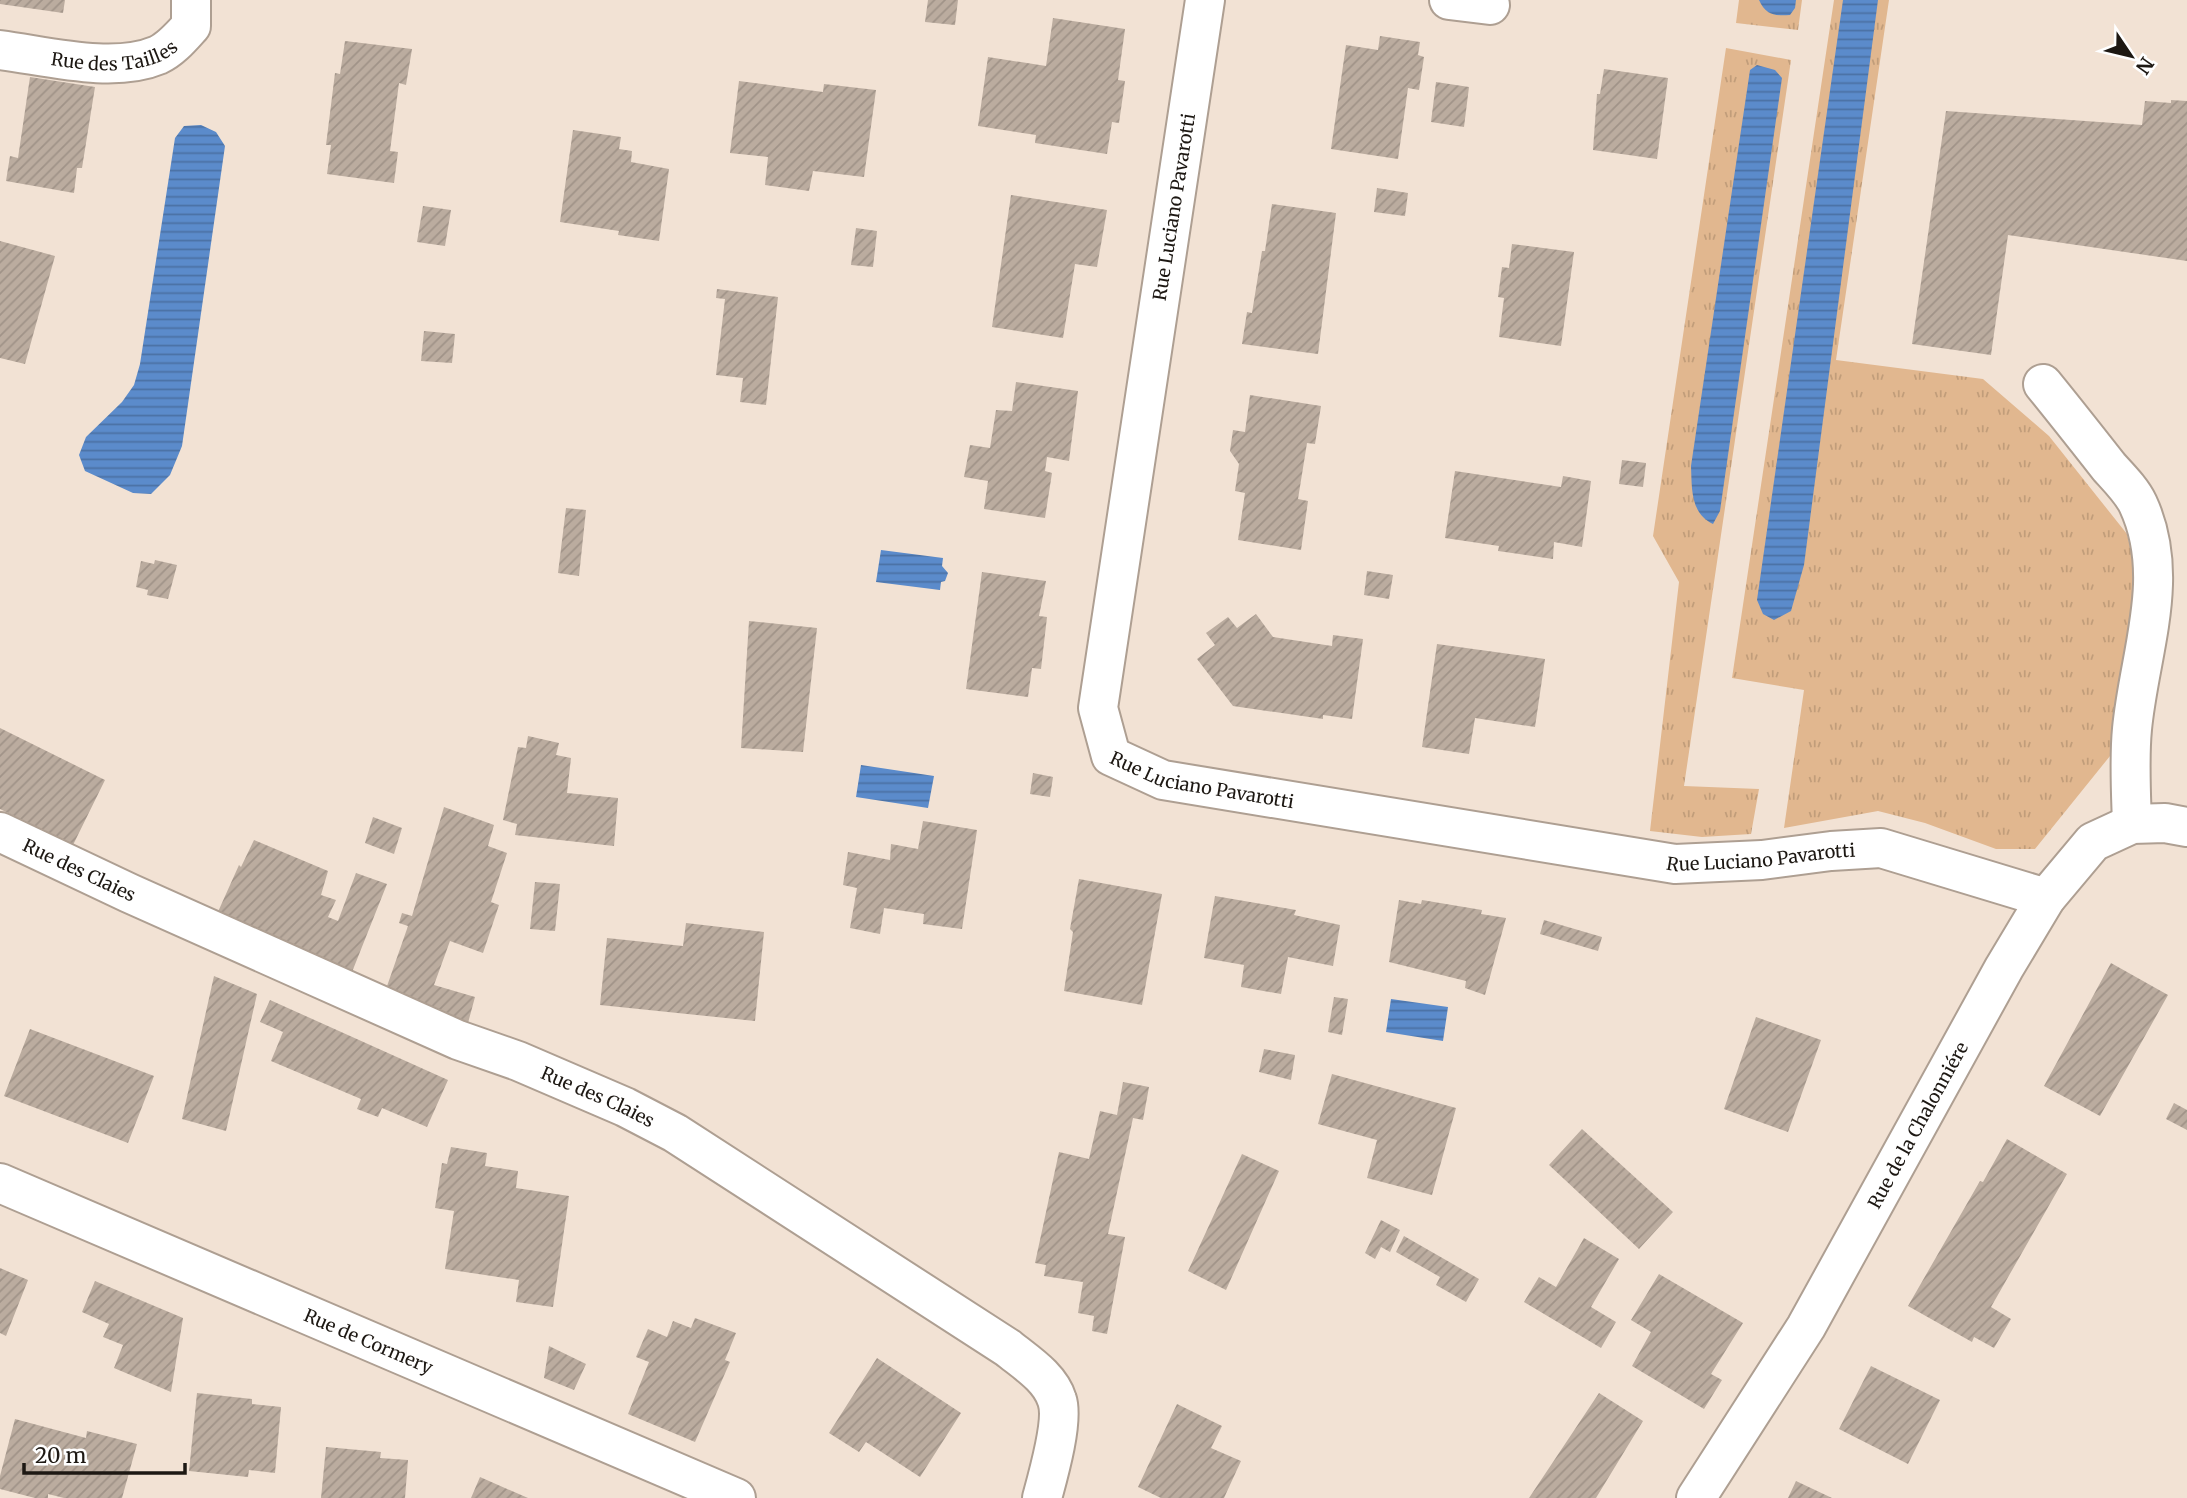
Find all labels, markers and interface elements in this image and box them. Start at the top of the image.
north arrow [2096,21,2166,91]
street label: Rue des Tailles [50,35,182,75]
text: N [2131,53,2159,79]
street label: Rue Luciano Pavarotti [1148,112,1200,302]
street label: Rue Luciano Pavarotti [1107,746,1296,813]
street label: Rue des Claies [19,833,140,906]
street label: Rue Luciano Pavarotti [1665,838,1856,876]
street label: Rue de la Chalonniére [1862,1038,1973,1212]
street label: Rue des Claies [538,1061,659,1132]
street label: Rue de Cormery [301,1303,437,1379]
scale bar [24,1432,186,1476]
text: 20 m [35,1442,87,1469]

